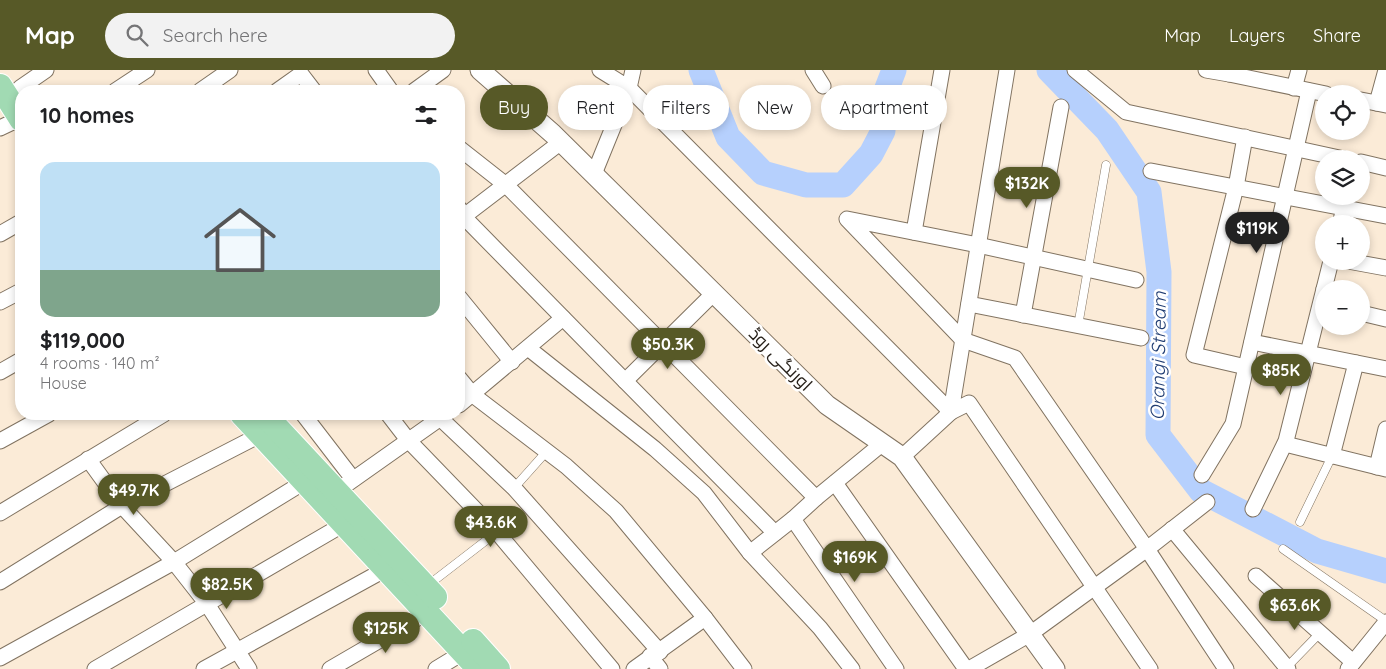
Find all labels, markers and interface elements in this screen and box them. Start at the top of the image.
search box [105,13,455,58]
text: Map [25,20,75,50]
icon: search [123,21,151,49]
text: Search here [163,23,268,47]
text: Map [1164,24,1201,47]
text: Layers [1229,24,1285,47]
text: Share [1313,24,1361,47]
chip: Buy [480,85,548,130]
chip: Rent [558,85,633,130]
chip: Filters [643,85,729,130]
chip: New [739,85,811,130]
chip: Apartment [821,85,947,130]
map controls [1315,85,1370,335]
button: locate [1315,85,1370,140]
icon: filters [412,101,440,129]
text: 10 homes [40,102,134,128]
button: layers [1315,150,1370,205]
pin: $132K [992,166,1062,209]
text: $132K [1005,173,1049,193]
icon: home [195,195,285,285]
pin: $119K [1222,212,1292,254]
button: + [1315,215,1370,270]
text: $119K [1236,218,1278,238]
button: − [1315,280,1370,335]
water label: Orangi Stream [1145,291,1171,421]
street label: اورنگی روڈ [744,322,818,396]
text: $119,000 [40,327,125,353]
pin: $50.3K [627,328,709,370]
text: $50.3K [642,334,694,354]
text: 4 rooms · 140 m² [40,353,160,373]
pin: $85K [1251,354,1311,396]
text: $85K [1262,360,1300,380]
text: House [40,373,87,393]
pin: $49.7K [93,474,175,516]
text: $49.7K [109,480,159,500]
pin: $43.6K [450,506,532,548]
text: $43.6K [466,512,516,532]
pin: $169K [820,540,890,583]
text: $169K [833,547,877,567]
pin: $82.5K [186,568,268,610]
text: $82.5K [201,574,253,594]
pin: $63.6K [1254,588,1336,631]
text: $63.6K [1270,595,1320,615]
pin: $125K [351,612,421,654]
text: $125K [364,618,408,638]

